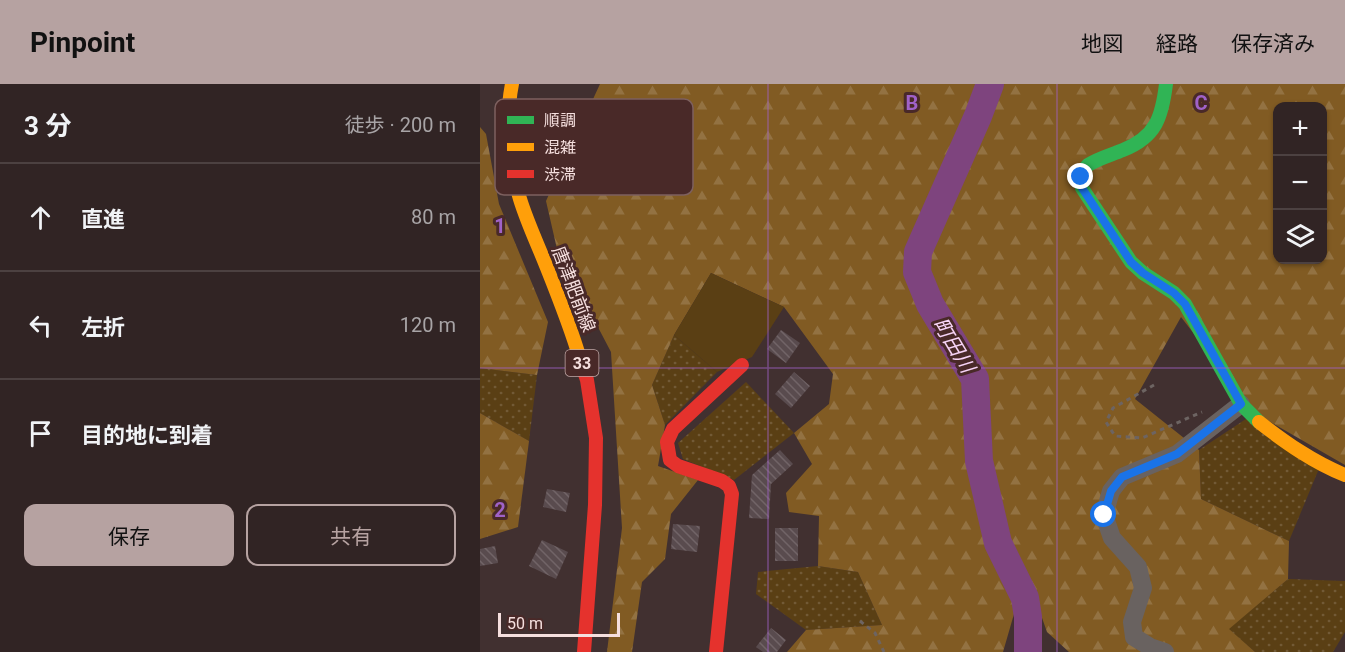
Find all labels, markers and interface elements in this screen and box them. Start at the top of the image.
text: Pinpoint [30,26,135,59]
text: 地図 [1081,32,1123,56]
text: 経路 [1156,32,1198,56]
text: 保存済み [1231,32,1315,56]
text: B [906,91,918,115]
text: C [1194,91,1208,115]
legend [495,99,693,195]
map controls [1273,102,1327,264]
button: + [1273,102,1327,156]
text: 3 分 [24,111,71,141]
text: 順調 [544,111,576,130]
text: 徒歩 · 200 m [345,113,456,137]
text: 混雑 [544,138,576,157]
button: − [1273,156,1327,210]
route end [1067,163,1093,189]
text: 渋滞 [544,165,576,184]
icon: ahead [24,201,57,234]
text: 80 m [411,205,456,229]
text: 直進 [81,207,125,232]
button: layers [1273,210,1327,264]
text: 1 [494,214,506,238]
street label: 唐津肥前線 [548,243,600,335]
icon: left [24,309,57,342]
text: 120 m [400,313,456,337]
water label: 町田川 [928,313,981,379]
text: 左折 [81,315,125,340]
road number: 33 [566,350,598,376]
icon: arrive [24,417,57,450]
text: 目的地に到着 [81,423,213,448]
text: 2 [494,498,506,522]
route start [1090,501,1116,527]
button: 保存 [24,504,234,566]
button: 共有 [246,504,456,566]
scale bar [498,610,620,638]
text: 50 m [507,614,543,633]

